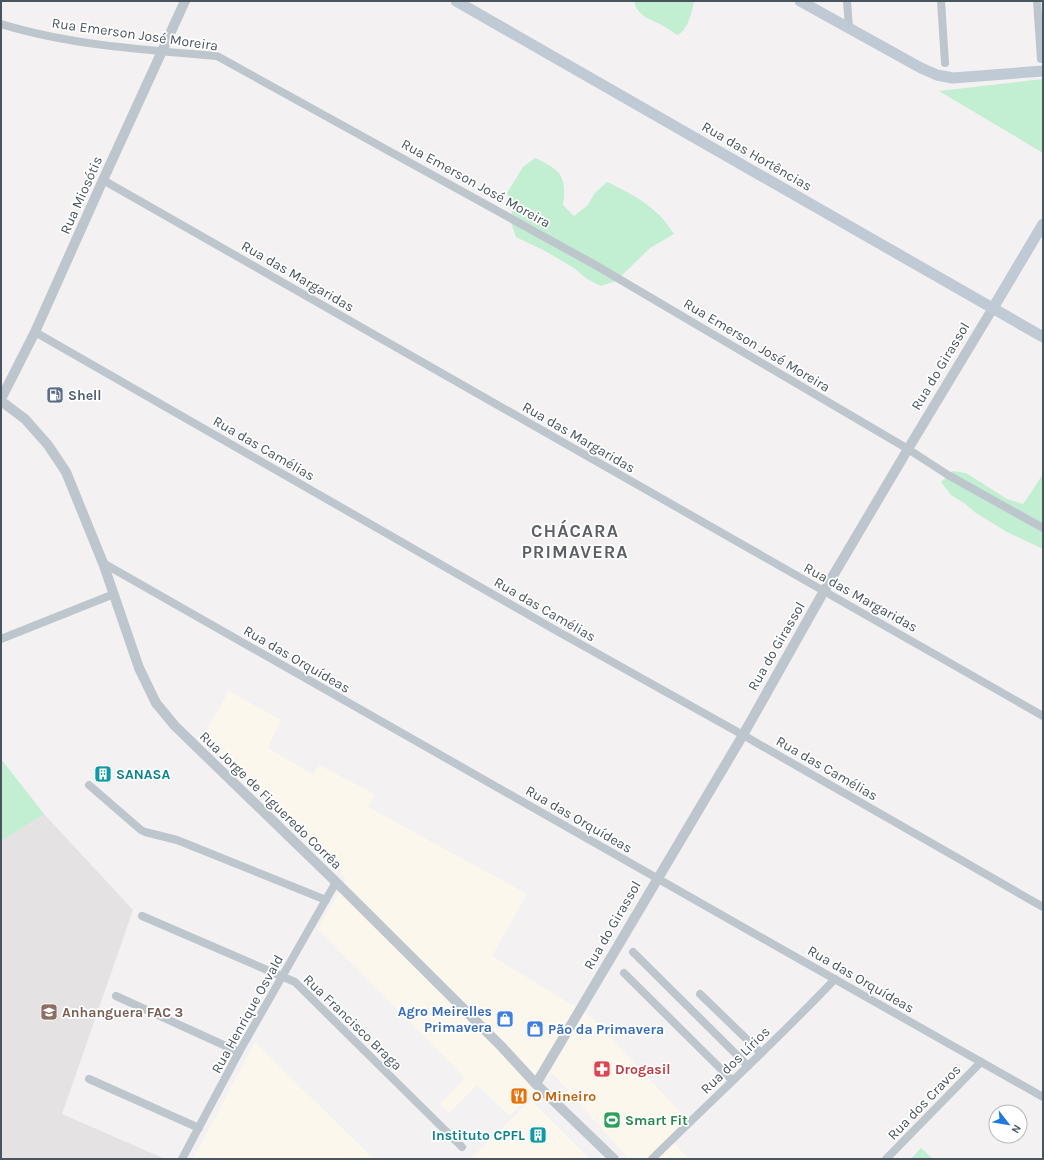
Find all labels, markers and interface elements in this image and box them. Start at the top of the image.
street label: Rua Emerson José Moreira [51,14,219,55]
street label: Rua das Hortências [699,118,815,195]
street label: Rua Emerson José Moreira [398,135,553,232]
street label: Rua Miosótis [57,154,106,237]
street label: Rua das Margaridas [238,237,357,316]
street label: Rua Emerson José Moreira [680,295,833,396]
street label: Rua do Girassol [907,319,973,413]
fuel station icon: Shell [45,385,65,405]
place label: Shell [68,387,102,404]
street label: Rua das Margaridas [519,398,638,477]
street label: Rua das Camélias [210,412,318,484]
district label: CHÁCARA PRIMAVERA [521,519,629,563]
street label: Rua das Margaridas [801,559,921,636]
street label: Rua das Camélias [491,573,599,645]
street label: Rua do Girassol [744,599,809,694]
street label: Rua das Orquídeas [240,622,353,697]
street label: Rua Jorge de Figueredo Corrêa [196,728,345,873]
street label: Rua das Camélias [773,732,881,804]
building icon: SANASA [93,764,113,784]
place label: SANASA [116,766,170,783]
street label: Rua das Orquídeas [522,782,635,857]
street label: Rua do Girassol [580,878,645,973]
street label: Rua das Orquídeas [804,942,917,1017]
street label: Rua Henrique Osvald [208,952,287,1076]
street label: Rua Francisco Braga [300,971,406,1074]
school or university icon: Anhanguera FAC 3 [39,1002,59,1022]
place label: Agro Meirelles Primavera [398,1003,492,1036]
place label: Anhanguera FAC 3 [62,1004,183,1021]
shop icon: Agro Meirelles Primavera [495,1009,515,1029]
shop icon: Pão da Primavera [525,1019,545,1039]
place label: Pão da Primavera [548,1021,664,1038]
street label: Rua dos Lírios [697,1023,774,1098]
pharmacy icon: Drogasil [592,1059,612,1079]
place label: Drogasil [615,1061,671,1078]
street label: Rua dos Cravos [884,1061,965,1144]
restaurant icon: O Mineiro [509,1086,529,1106]
place label: O Mineiro [532,1088,596,1105]
north arrow [988,1104,1028,1144]
sports icon: Smart Fit [602,1110,622,1130]
place label: Smart Fit [625,1112,688,1129]
text: N [1009,1122,1024,1136]
building icon: Instituto CPFL [528,1125,548,1145]
place label: Instituto CPFL [432,1127,525,1144]

